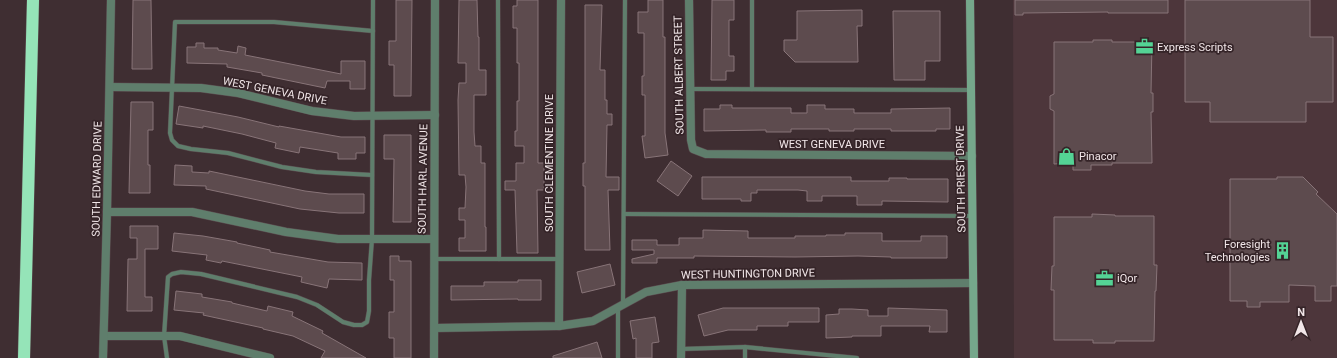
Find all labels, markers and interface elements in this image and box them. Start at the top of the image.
street label: SOUTH ALBERT STREET [671,15,687,135]
office icon: Express Scripts [1134,37,1154,57]
place label: Express Scripts [1157,41,1233,54]
street label: WEST GENEVA DRIVE [222,74,328,108]
street label: SOUTH CLEMENTINE DRIVE [543,94,556,232]
street label: SOUTH EDWARD DRIVE [89,121,105,237]
street label: SOUTH HARL AVENUE [416,124,430,234]
street label: SOUTH PRIEST DRIVE [954,125,968,233]
street label: WEST GENEVA DRIVE [779,138,885,151]
shop icon: Pinacor [1056,146,1076,166]
place label: Pinacor [1079,150,1117,163]
place label: Foresight Technologies [1205,238,1270,264]
building icon: Foresight Technologies [1273,240,1293,260]
street label: WEST HUNTINGTON DRIVE [681,266,815,282]
office icon: iQor [1094,268,1114,288]
place label: iQor [1117,272,1138,285]
north arrow [1281,302,1321,342]
text: N [1297,306,1305,319]

